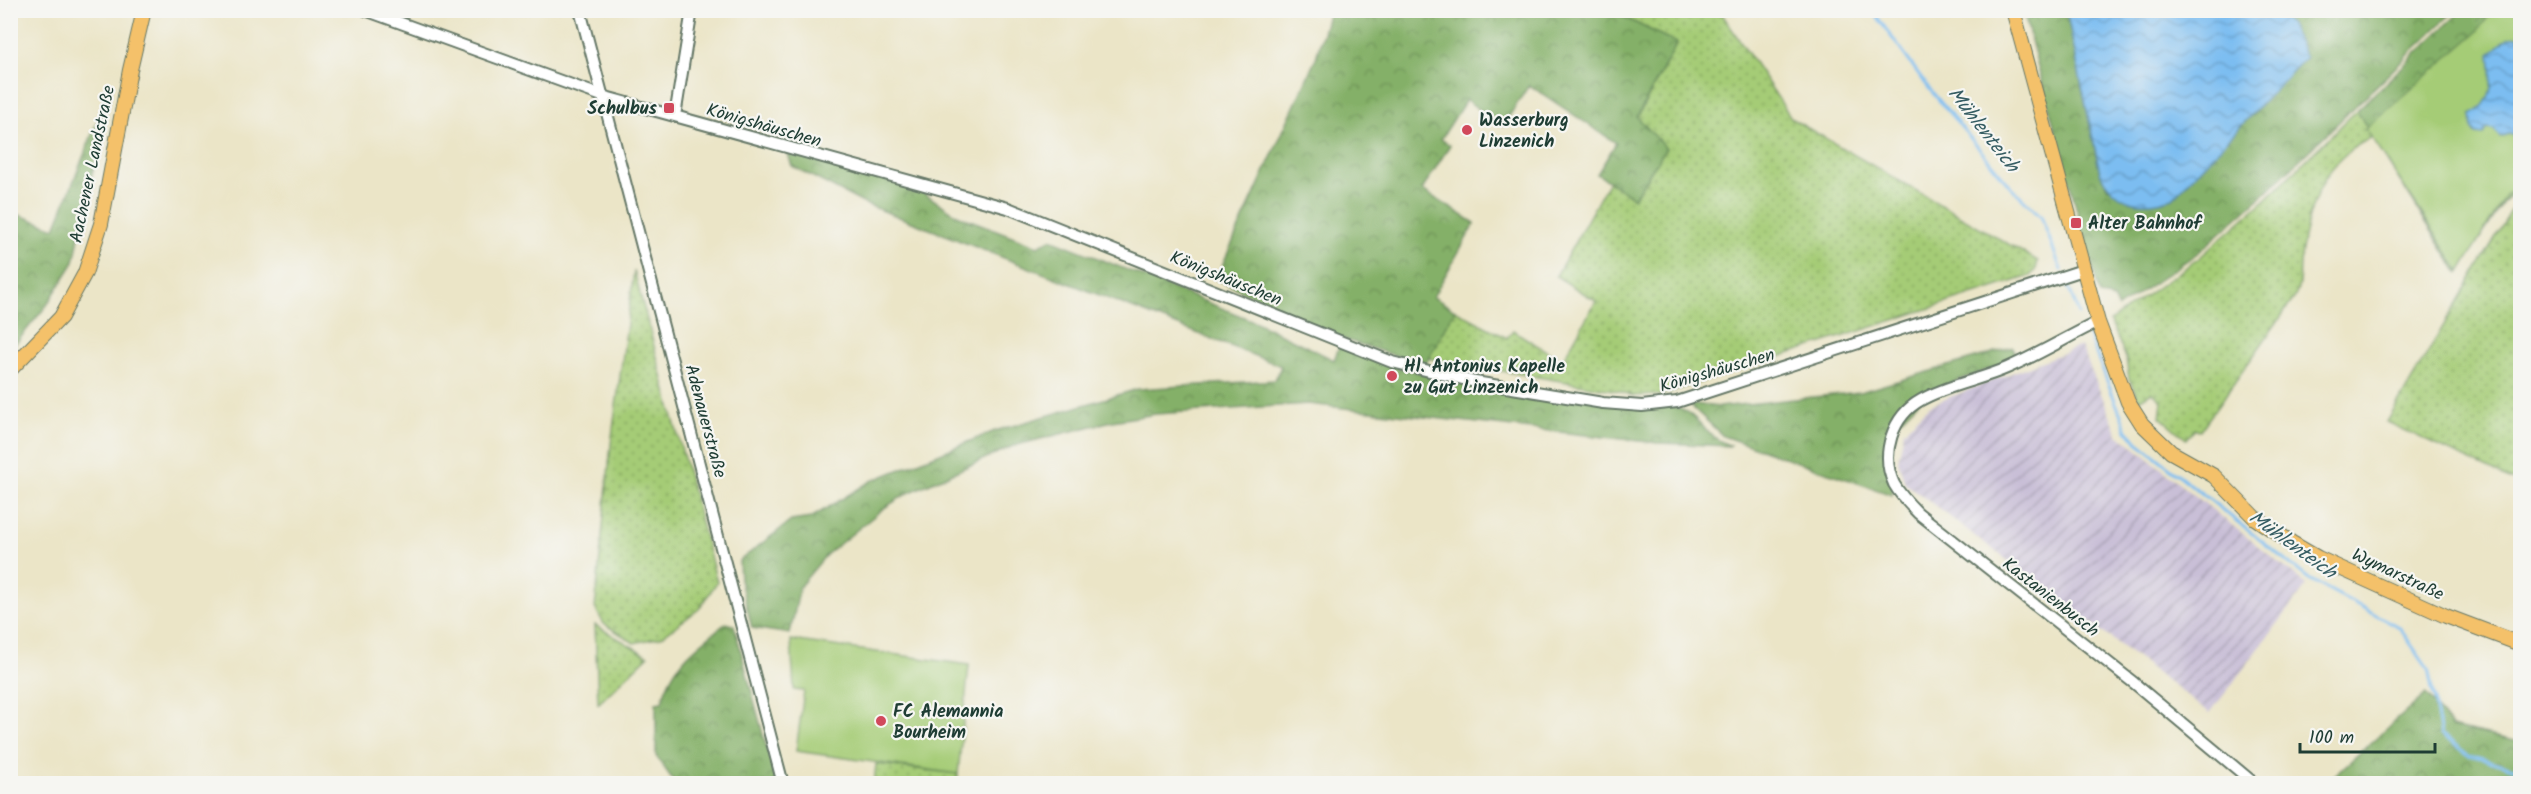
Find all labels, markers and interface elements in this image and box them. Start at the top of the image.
water label: Mühlenteich [1938,80,2028,182]
street label: Aachener Landstraße [63,83,124,246]
place label: Schulbus [587,95,658,124]
street label: Königshäuschen [703,96,825,157]
marker: Schulbus [662,101,676,115]
place label: Wasserburg Linzenich [1479,107,1569,157]
marker: Wasserburg Linzenich [1460,123,1474,137]
place label: Alter Bahnhof [2088,210,2203,239]
marker: Alter Bahnhof [2069,216,2083,230]
street label: Königshäuschen [1165,244,1286,315]
street label: Königshäuschen [1656,341,1778,402]
place label: Hl. Antonius Kapelle zu Gut Linzenich [1404,353,1565,403]
street label: Adenauerstraße [675,361,734,481]
marker: Hl. Antonius Kapelle zu Gut Linzenich [1385,369,1399,383]
water label: Mühlenteich [2241,503,2344,590]
street label: Wymarstraße [2346,541,2448,609]
street label: Kastanienbusch [1995,551,2105,646]
place label: FC Alemannia Bourheim [893,698,1003,748]
marker: FC Alemannia Bourheim [874,714,888,728]
scale bar [2300,716,2435,754]
text: 100 m [2309,724,2354,753]

